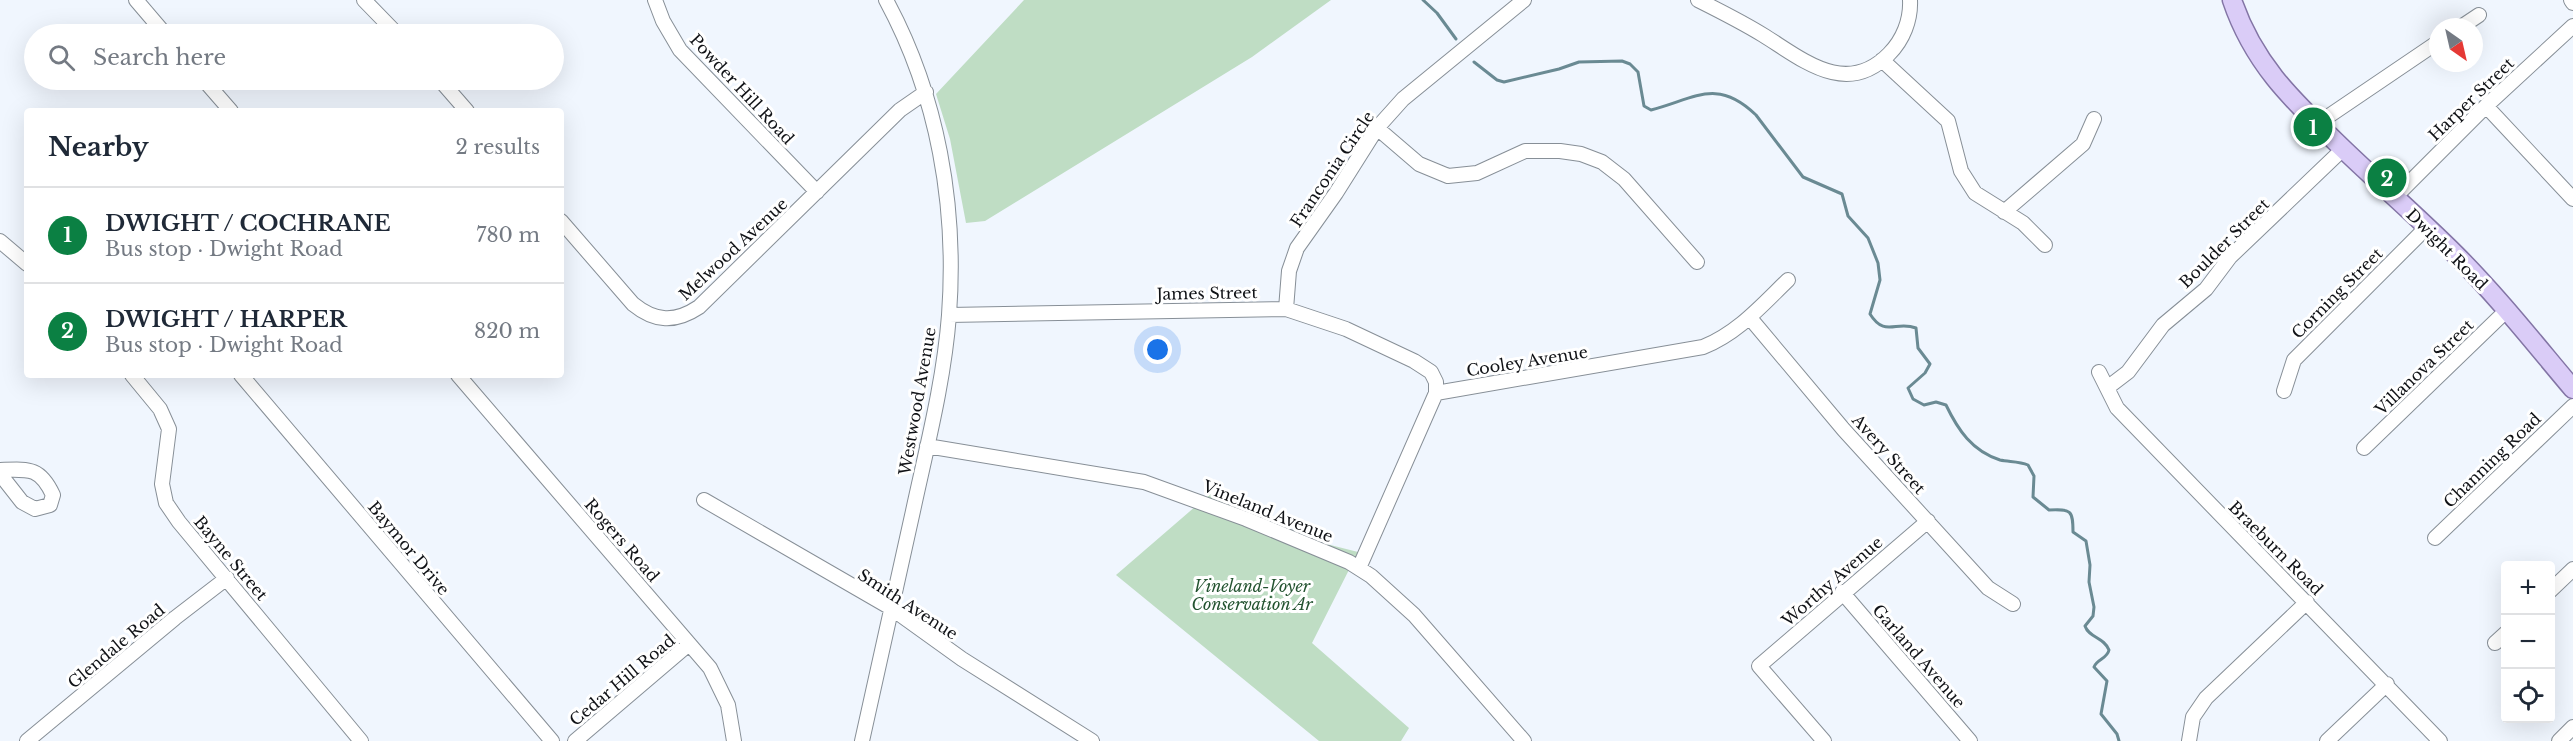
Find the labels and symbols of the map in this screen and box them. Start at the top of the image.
north arrow [2429,18,2483,72]
street label: Powder Hill Road [686,30,798,148]
street label: Harper Street [2424,53,2518,145]
pin: 1 [2294,104,2332,150]
street label: Franconia Circle [1286,107,1378,231]
pin: 2 [2368,156,2406,201]
street label: Melwood Avenue [675,194,791,304]
street label: Boulder Street [2175,194,2273,292]
street label: Dwight Road [2402,204,2492,294]
street label: Corning Street [2287,243,2387,343]
street label: James Street [1154,282,1258,304]
street label: Villanova Street [2370,315,2477,420]
street label: Westwood Avenue [894,325,940,478]
your location [1143,335,1172,364]
street label: Cooley Avenue [1465,342,1589,380]
street label: Channing Road [2439,408,2545,512]
street label: Avery Street [1847,409,1930,498]
street label: Vineland Avenue [1199,475,1336,546]
street label: Rogers Road [580,494,664,586]
street label: Baymor Drive [364,497,454,599]
street label: Braeburn Road [2225,497,2327,599]
street label: Bayne Street [190,512,272,604]
street label: Worthy Avenue [1777,532,1886,631]
street label: Smith Avenue [854,564,962,644]
park label: Vineland-Voyer Conservation Ar [1191,576,1313,614]
street label: Glendale Road [63,599,169,692]
street label: Garland Avenue [1868,600,1970,712]
street label: Cedar Hill Road [565,630,679,730]

